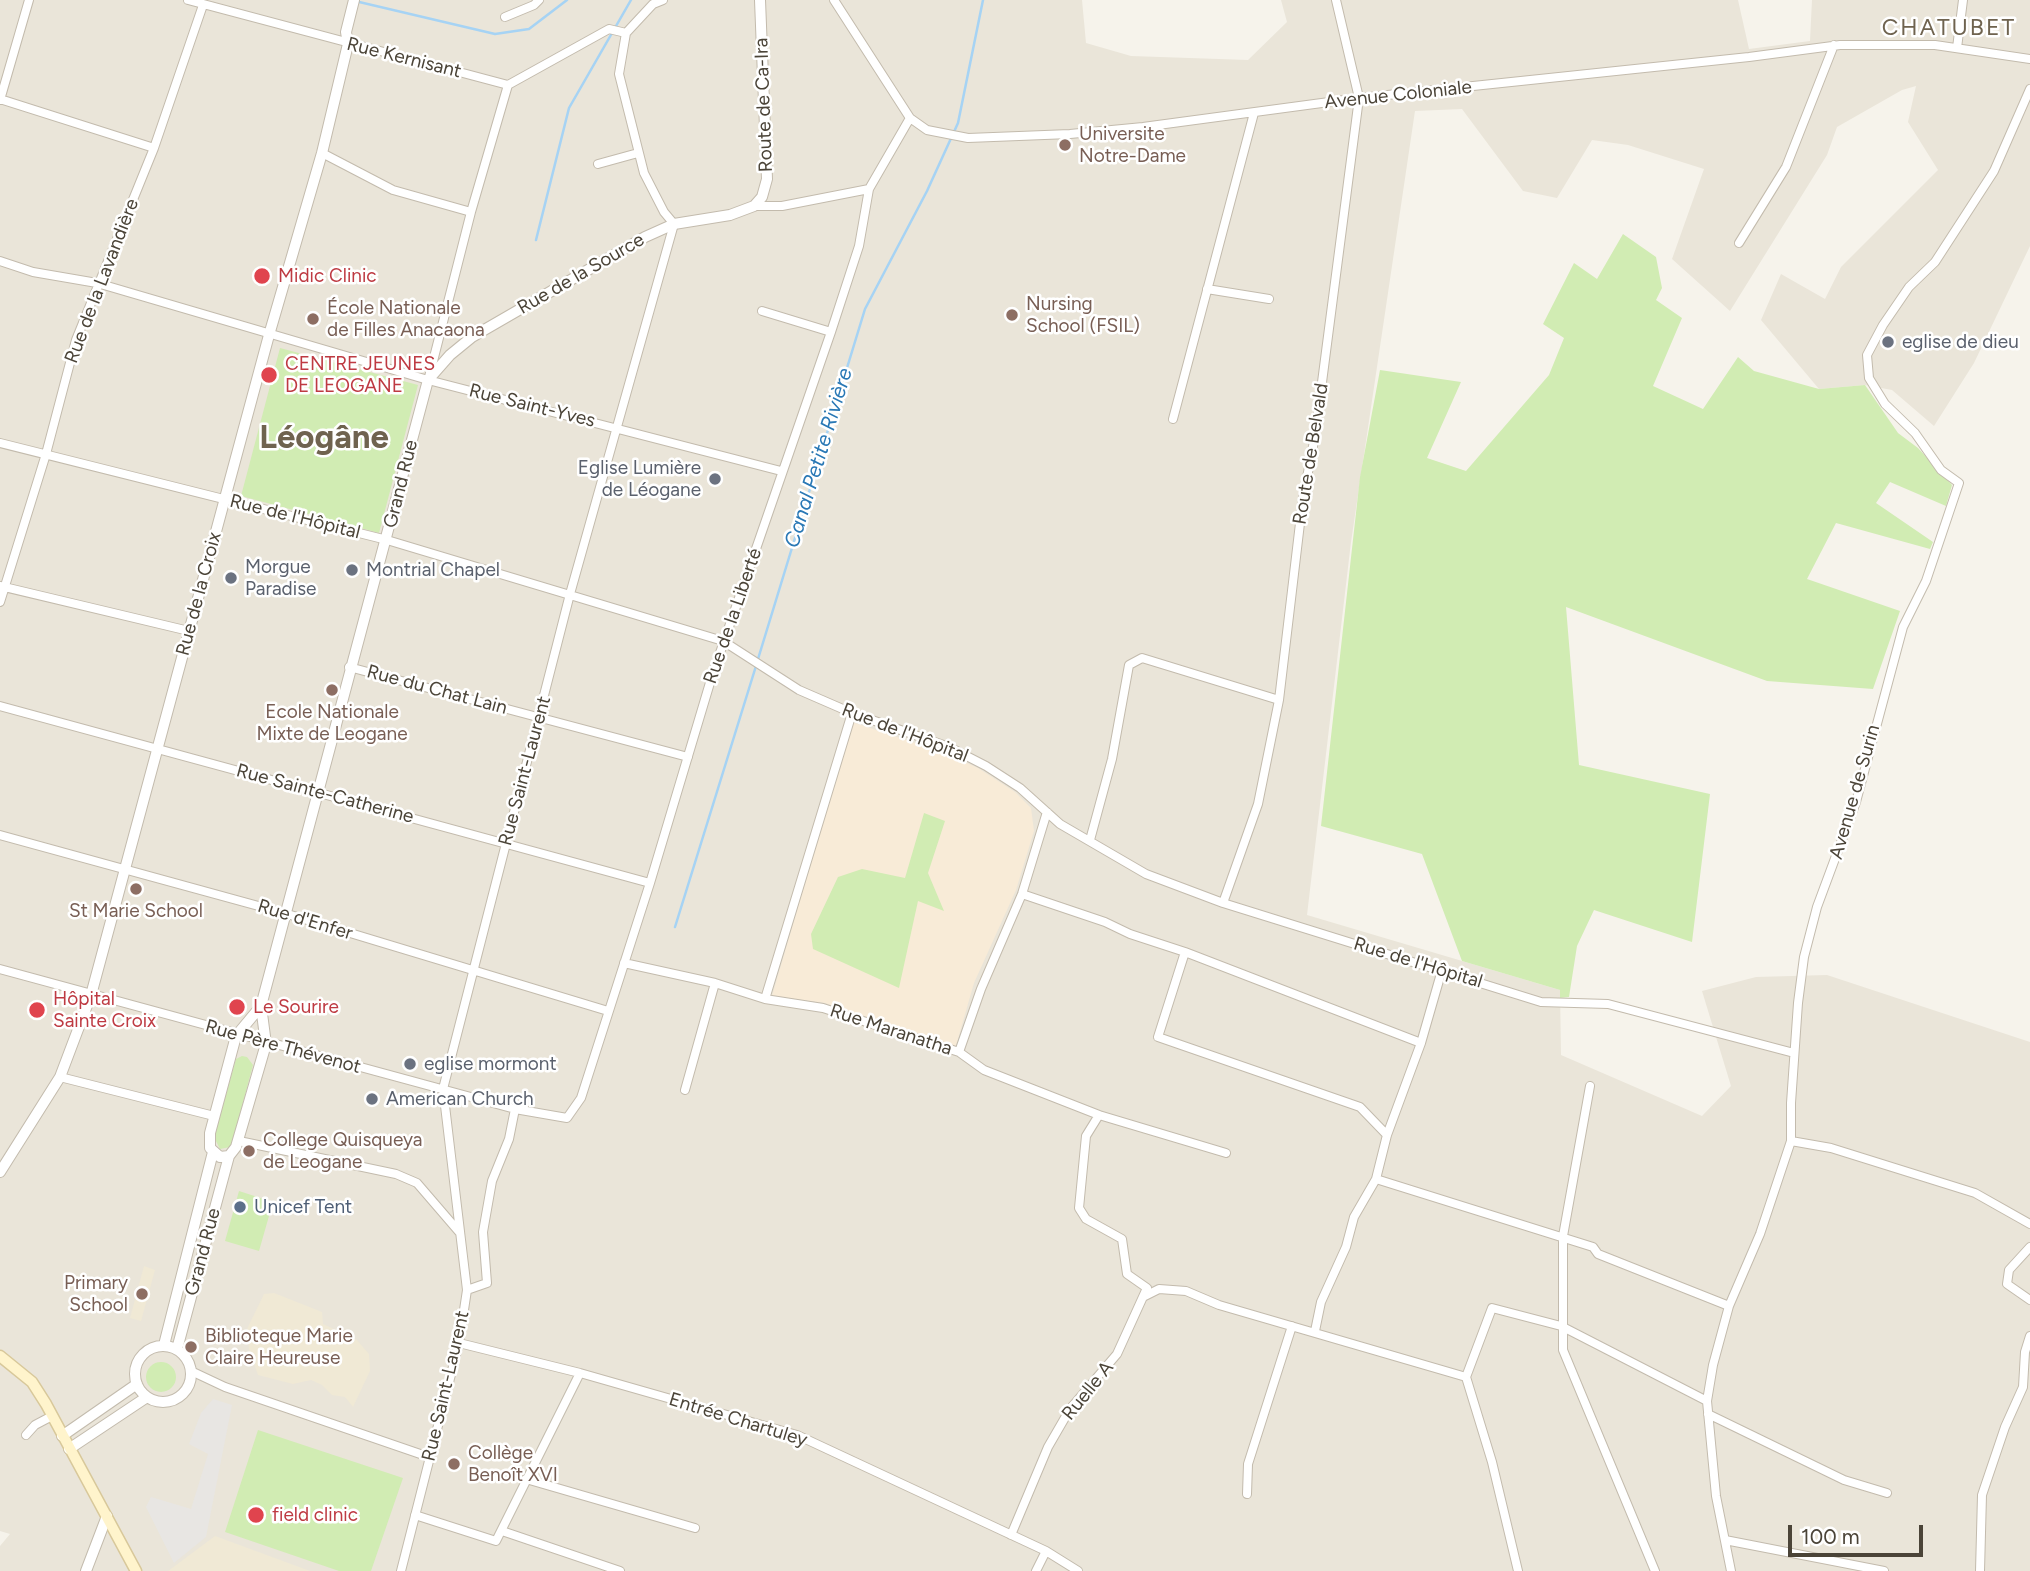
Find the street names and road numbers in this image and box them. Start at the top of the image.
street label: Rue Kernisant [344,33,464,83]
street label: Route de Ca-Ira [750,37,778,173]
street label: Avenue Coloniale [1323,76,1473,114]
street label: Rue de la Lavandière [60,195,144,367]
street label: Rue de la Source [514,228,648,320]
street label: Rue Saint-Yves [467,379,597,433]
street label: Route de Belvald [1289,382,1333,526]
street label: Grand Rue [379,438,423,530]
street label: Rue de l'Hôpital [227,490,363,544]
street label: Rue de la Croix [172,530,226,658]
street label: Rue de la Liberté [699,545,767,687]
street label: Rue du Chat Lain [364,660,510,720]
street label: Rue Saint-Laurent [494,694,556,848]
street label: Rue de l'Hôpital [839,698,971,768]
street label: Avenue de Surin [1825,722,1885,862]
street label: Rue Sainte-Catherine [234,759,416,829]
street label: Rue d'Enfer [255,895,355,945]
street label: Rue de l'Hôpital [1351,933,1485,993]
street label: Rue Maranatha [827,1000,955,1060]
street label: Rue Père Thévenot [203,1015,363,1079]
street label: Grand Rue [180,1206,226,1298]
street label: Rue Saint-Laurent [418,1309,474,1463]
street label: Ruelle A [1057,1357,1119,1425]
street label: Entrée Chartuley [666,1388,810,1452]

